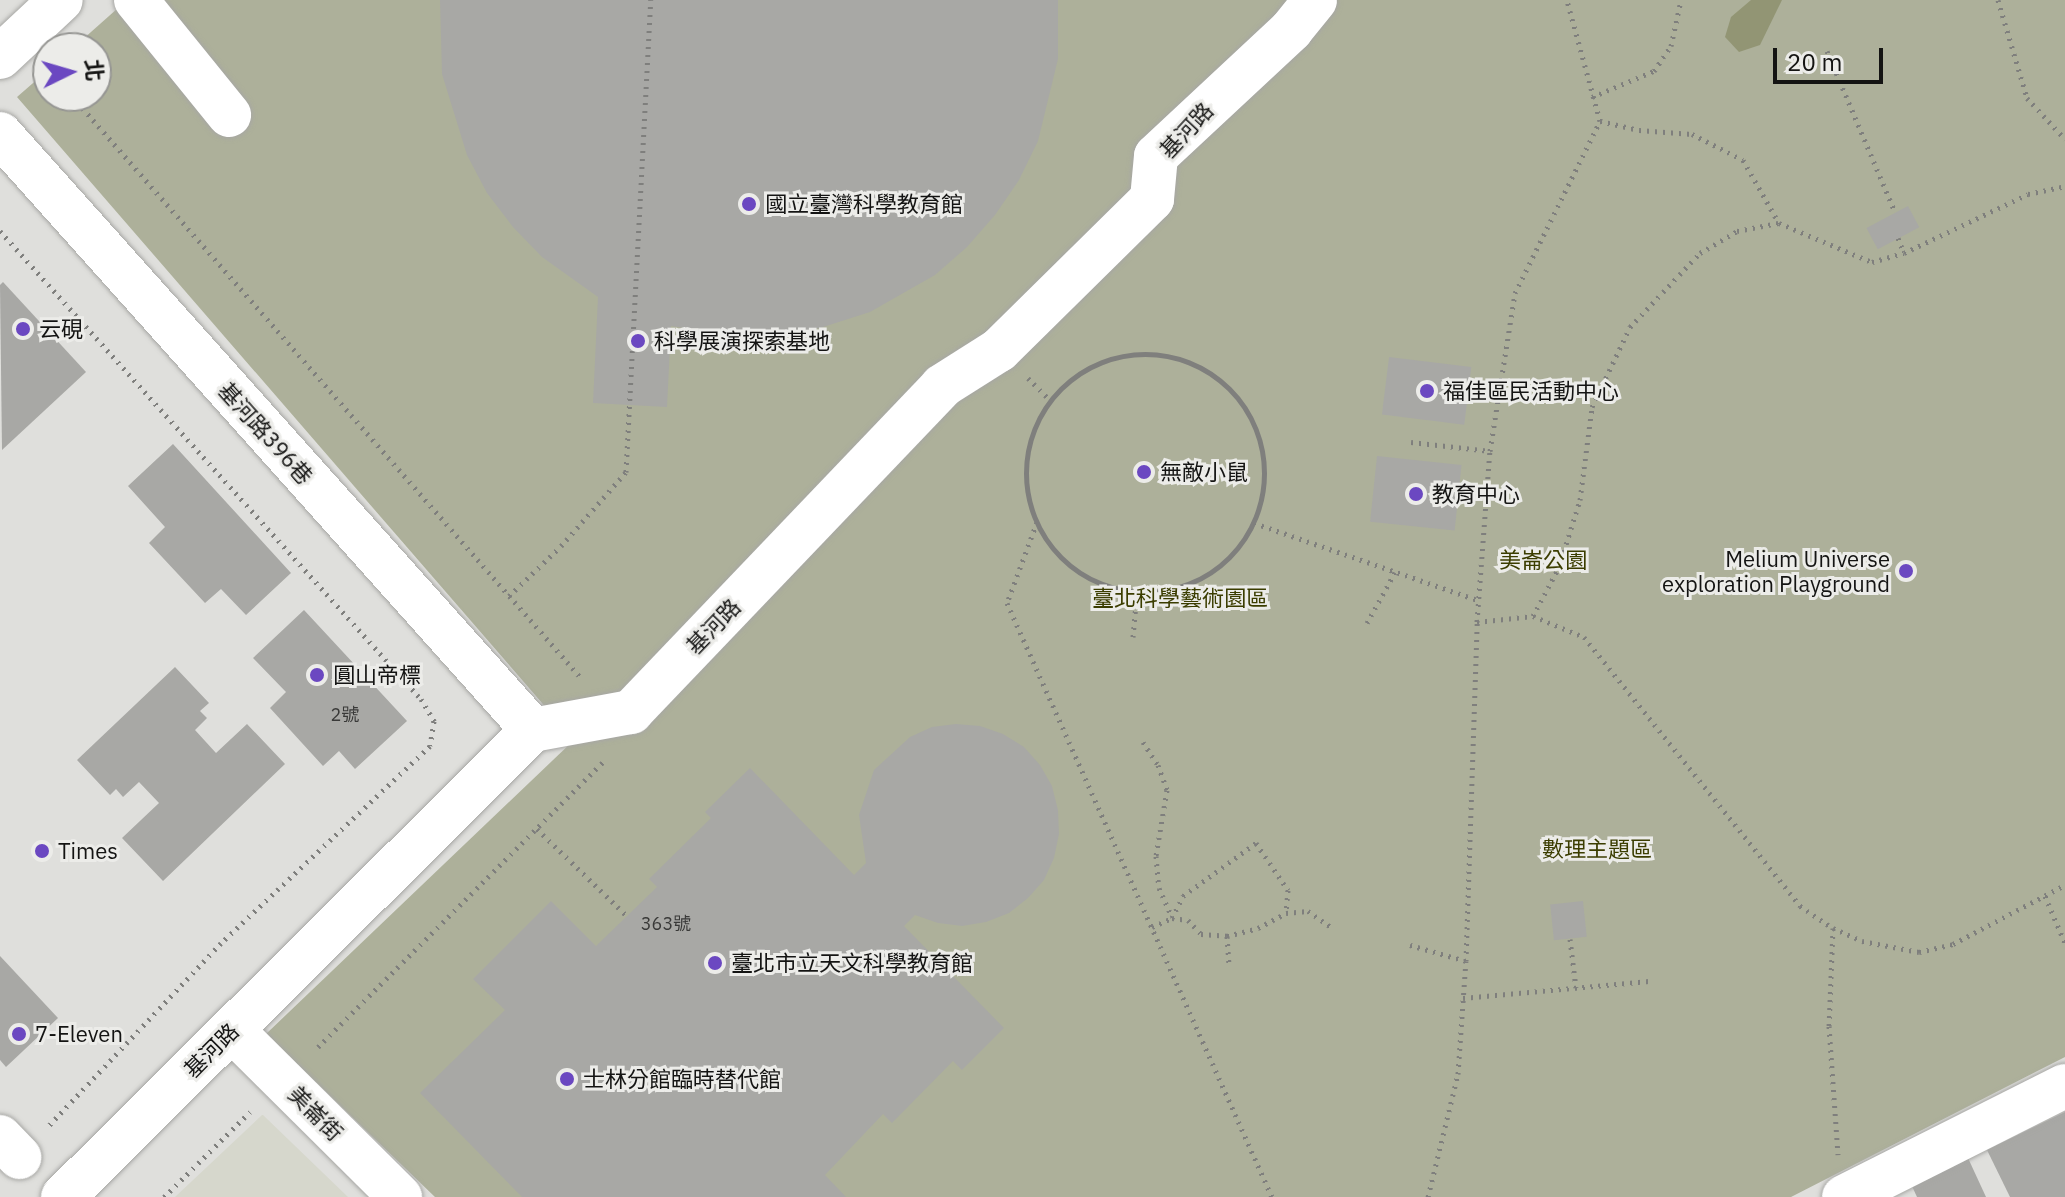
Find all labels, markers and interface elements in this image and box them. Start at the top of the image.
north arrow [32,32,112,112]
scale bar [1777,32,1887,82]
text: 20 m [1787,46,1842,78]
text: 北 [79,58,110,82]
street label: 基河路 [1154,97,1218,163]
place label: 國立臺灣科學教育館 [765,191,963,217]
marker: 國立臺灣科學教育館 [740,195,758,213]
place label: 云硯 [39,316,83,342]
marker: 云硯 [14,320,32,338]
place label: 科學展演探索基地 [654,328,830,354]
marker: 科學展演探索基地 [629,332,647,350]
street label: 基河路396巷 [213,377,319,489]
place label: 福佳區民活動中心 [1443,378,1619,404]
marker: 福佳區民活動中心 [1418,382,1436,400]
place label: 無敵小鼠 [1160,459,1248,485]
marker: 無敵小鼠 [1135,463,1153,481]
place label: 教育中心 [1432,481,1520,507]
marker: 教育中心 [1407,485,1425,503]
place label: Melium Universe exploration Playground [1662,545,1890,596]
park label: 美崙公園 [1499,547,1587,573]
marker: Melium Universe exploration Playground [1897,562,1915,580]
park label: 臺北科學藝術園區 [1092,585,1268,611]
street label: 基河路 [681,593,745,659]
place label: 圓山帝標 [333,662,421,688]
marker: 圓山帝標 [308,666,326,684]
house number: 2號 [331,704,359,726]
park label: 數理主題區 [1542,836,1652,862]
place label: Times [58,838,118,864]
marker: Times [33,842,51,860]
house number: 363號 [641,913,691,935]
place label: 臺北市立天文科學教育館 [731,950,973,976]
marker: 臺北市立天文科學教育館 [706,954,724,972]
street label: 基河路 [178,1017,244,1083]
place label: 7-Eleven [35,1021,123,1047]
marker: 7-Eleven [10,1025,28,1043]
place label: 士林分館臨時替代館 [583,1066,781,1092]
marker: 士林分館臨時替代館 [558,1070,576,1088]
street label: 美崙街 [283,1080,349,1146]

